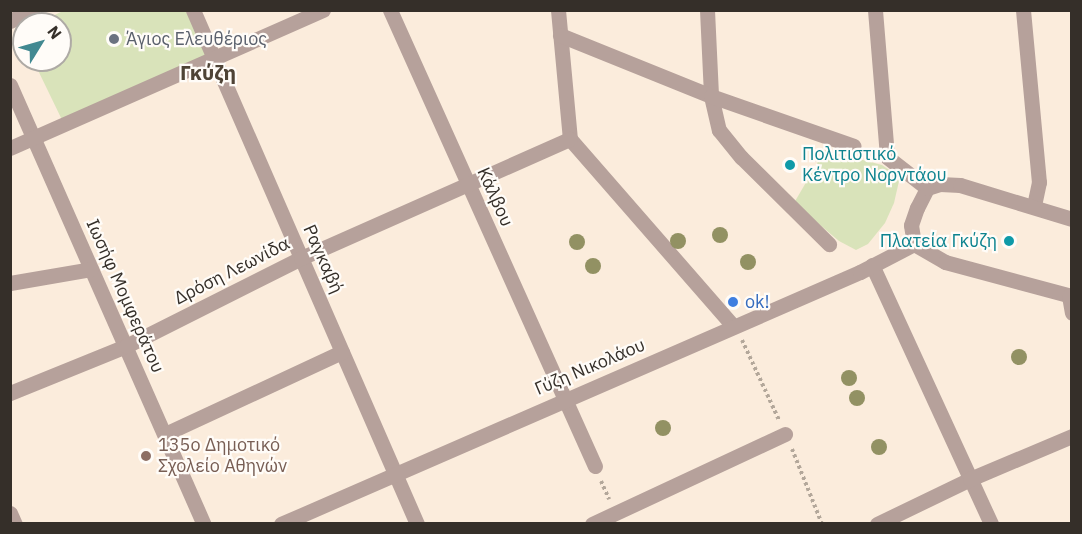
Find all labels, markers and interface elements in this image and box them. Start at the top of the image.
north arrow [12,12,72,72]
text: N [43,22,66,43]
place label: Άγιος Ελευθέριος [126,28,267,50]
marker: Άγιος Ελευθέριος [107,32,121,46]
district label: Γκύζη [180,59,236,85]
place label: Πολιτιστικό Κέντρο Νορντάου [802,144,947,186]
marker: Πολιτιστικό Κέντρο Νορντάου [783,158,797,172]
street label: Κάλβου [472,164,518,230]
street label: Ιωσήφ Μομφεράτου [81,216,169,376]
street label: Ραγκαβή [298,221,348,297]
place label: Πλατεία Γκύζη [880,230,997,252]
street label: Δρόση Λεωνίδα [171,233,293,309]
marker: Πλατεία Γκύζη [1002,234,1016,248]
place label: ok! [745,291,770,313]
marker: ok! [726,295,740,309]
street label: Γύζη Νικολάου [531,334,649,400]
place label: 135ο Δημοτικό Σχολείο Αθηνών [158,435,287,478]
marker: 135ο Δημοτικό Σχολείο Αθηνών [139,449,153,463]

